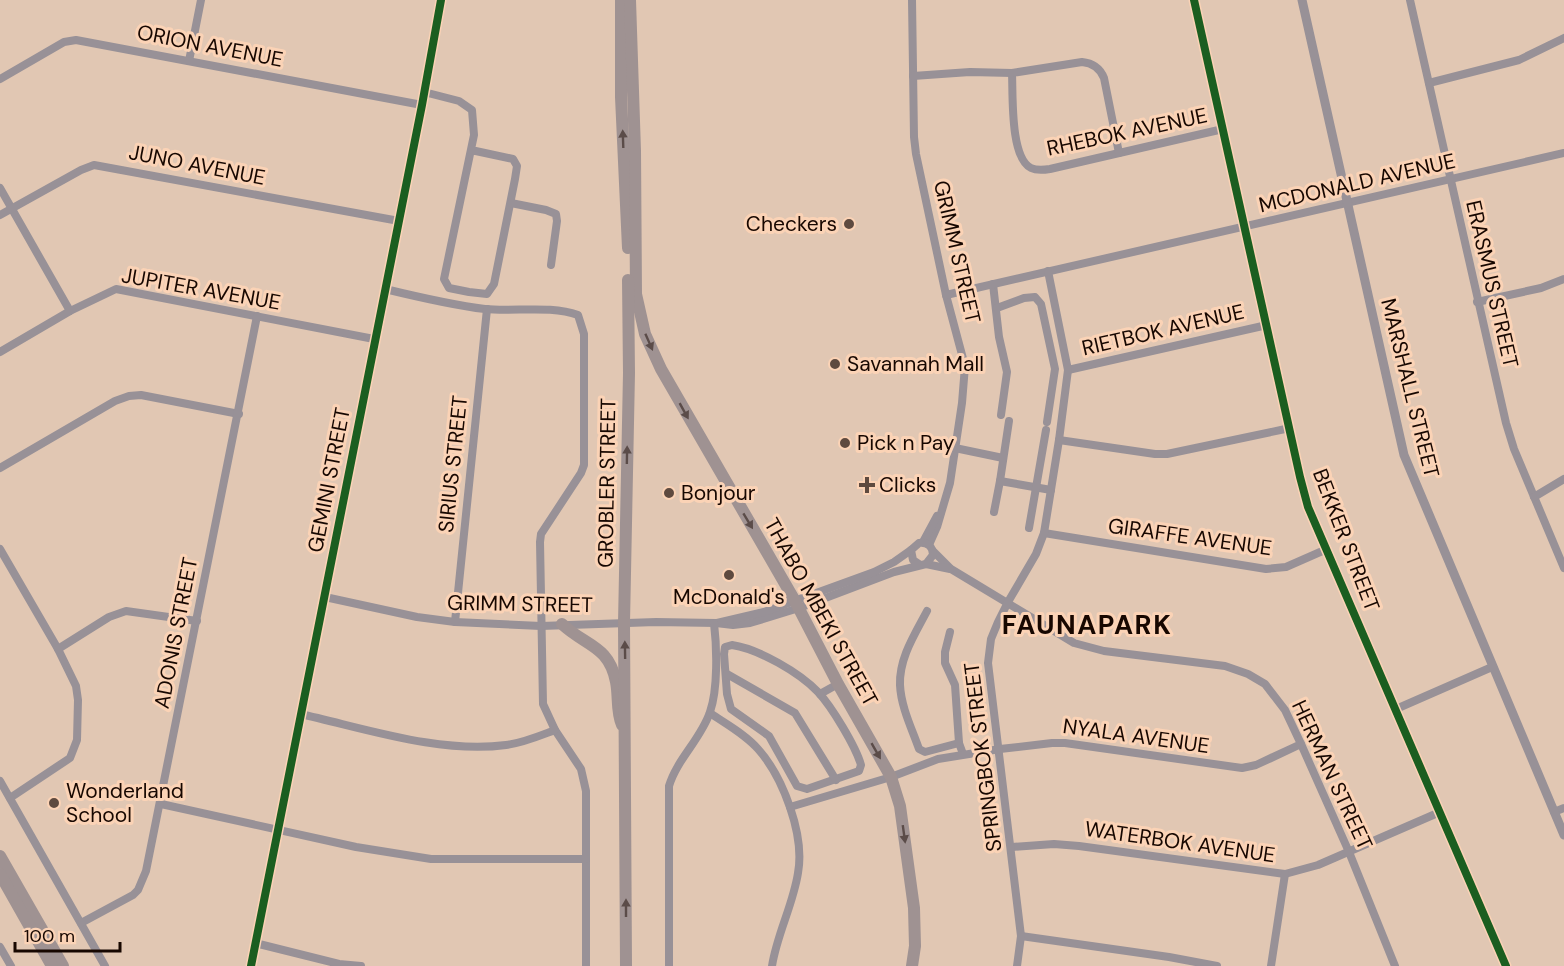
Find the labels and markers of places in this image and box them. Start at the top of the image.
place label: Checkers [746,210,837,238]
marker: Checkers [842,217,856,231]
place label: Savannah Mall [847,350,984,378]
marker: Savannah Mall [828,357,842,371]
place label: Pick n Pay [857,429,955,457]
marker: Pick n Pay [838,436,852,450]
place label: Clicks [879,471,936,499]
marker: Clicks [860,478,874,492]
place label: Bonjour [681,479,756,507]
marker: Bonjour [662,486,676,500]
marker: McDonald's [722,568,736,582]
place label: McDonald's [673,583,785,611]
place label: Wonderland School [66,777,184,829]
marker: Wonderland School [47,796,61,810]

